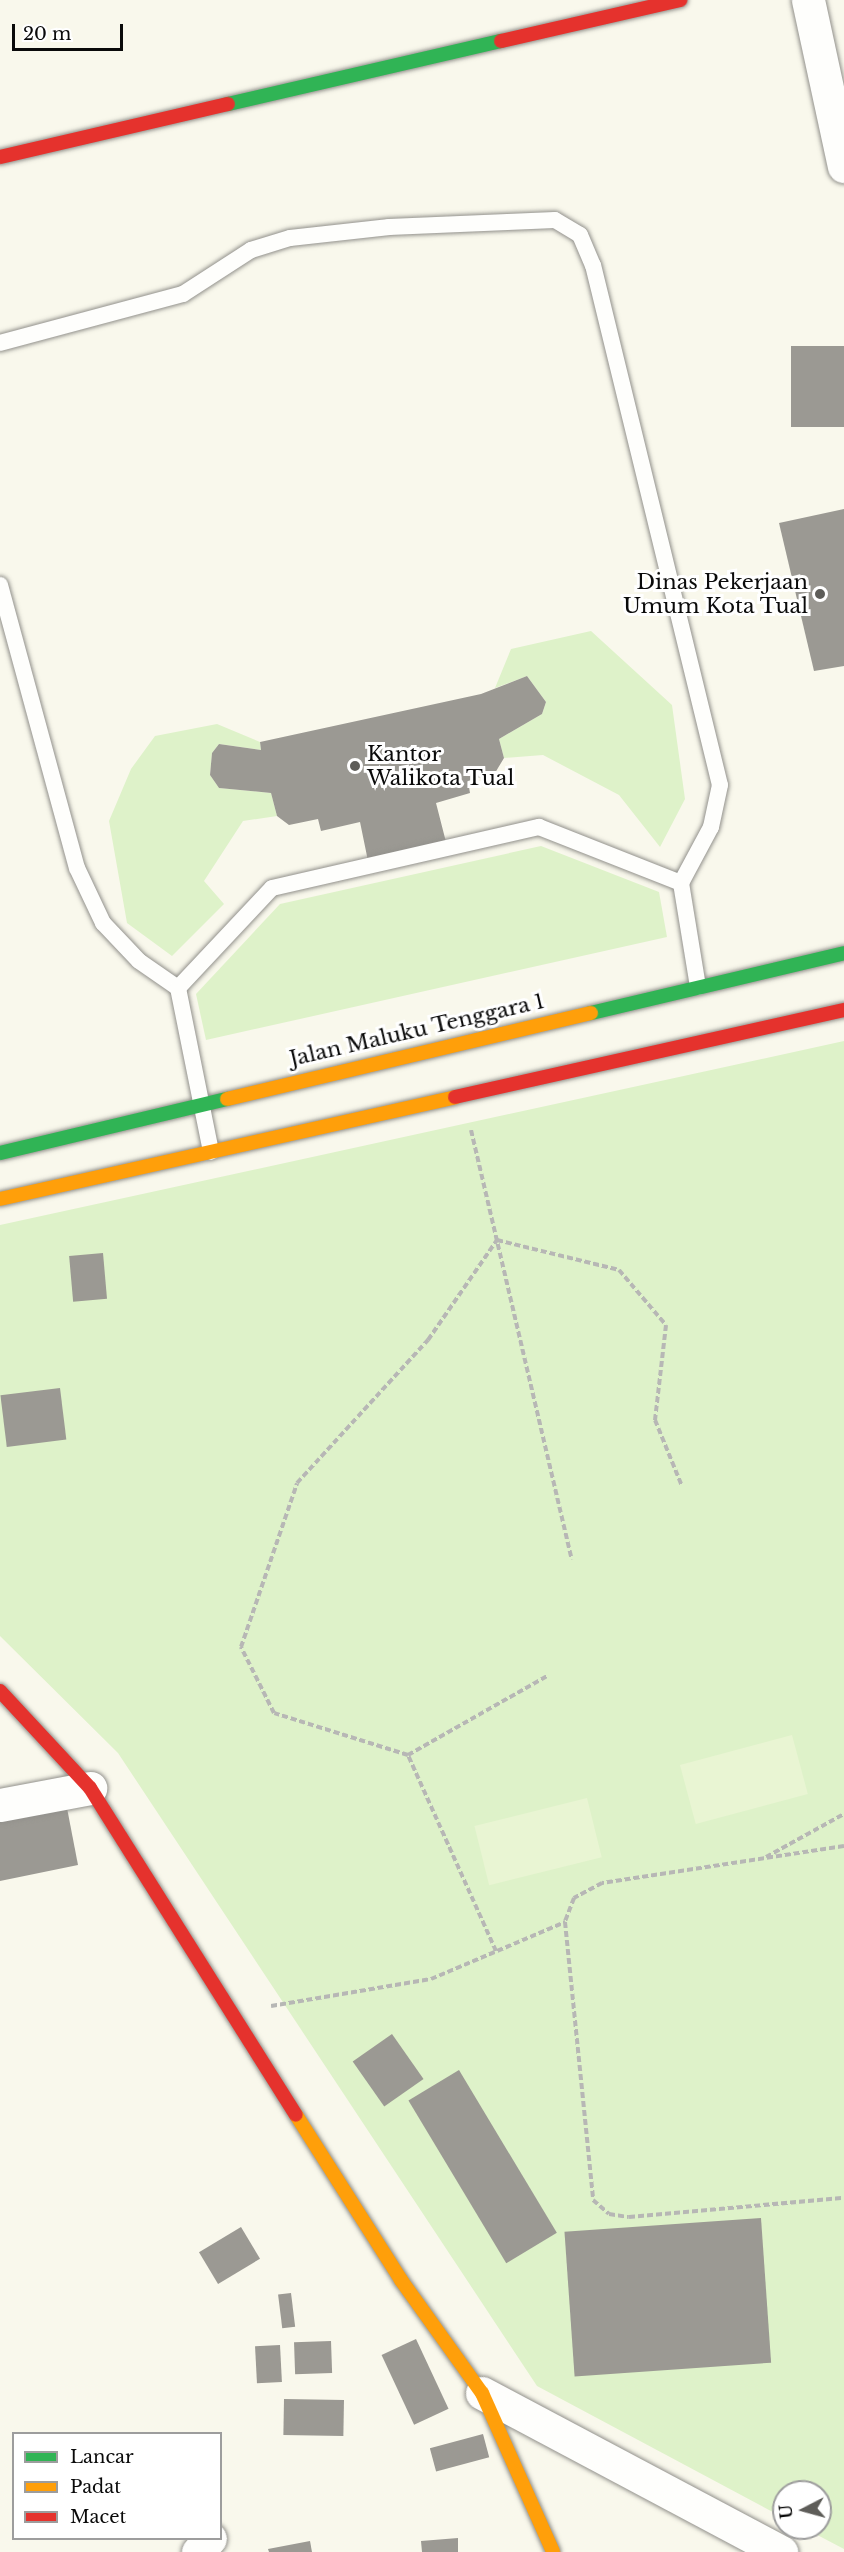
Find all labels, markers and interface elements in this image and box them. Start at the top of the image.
scale bar [15,12,126,50]
text: 20 m [23,23,71,45]
place label: Dinas Pekerjaan Umum Kota Tual [622,569,808,619]
marker: Dinas Pekerjaan Umum Kota Tual [813,587,827,601]
place label: Kantor Walikota Tual [367,741,515,791]
marker: Kantor Walikota Tual [348,759,362,773]
street label: Jalan Maluku Tenggara 1 [287,988,547,1072]
legend [12,2432,222,2540]
text: Lancar [70,2446,134,2468]
text: Padat [70,2476,121,2498]
north arrow [772,2480,832,2540]
text: U [775,2504,797,2520]
text: Macet [70,2506,126,2528]

